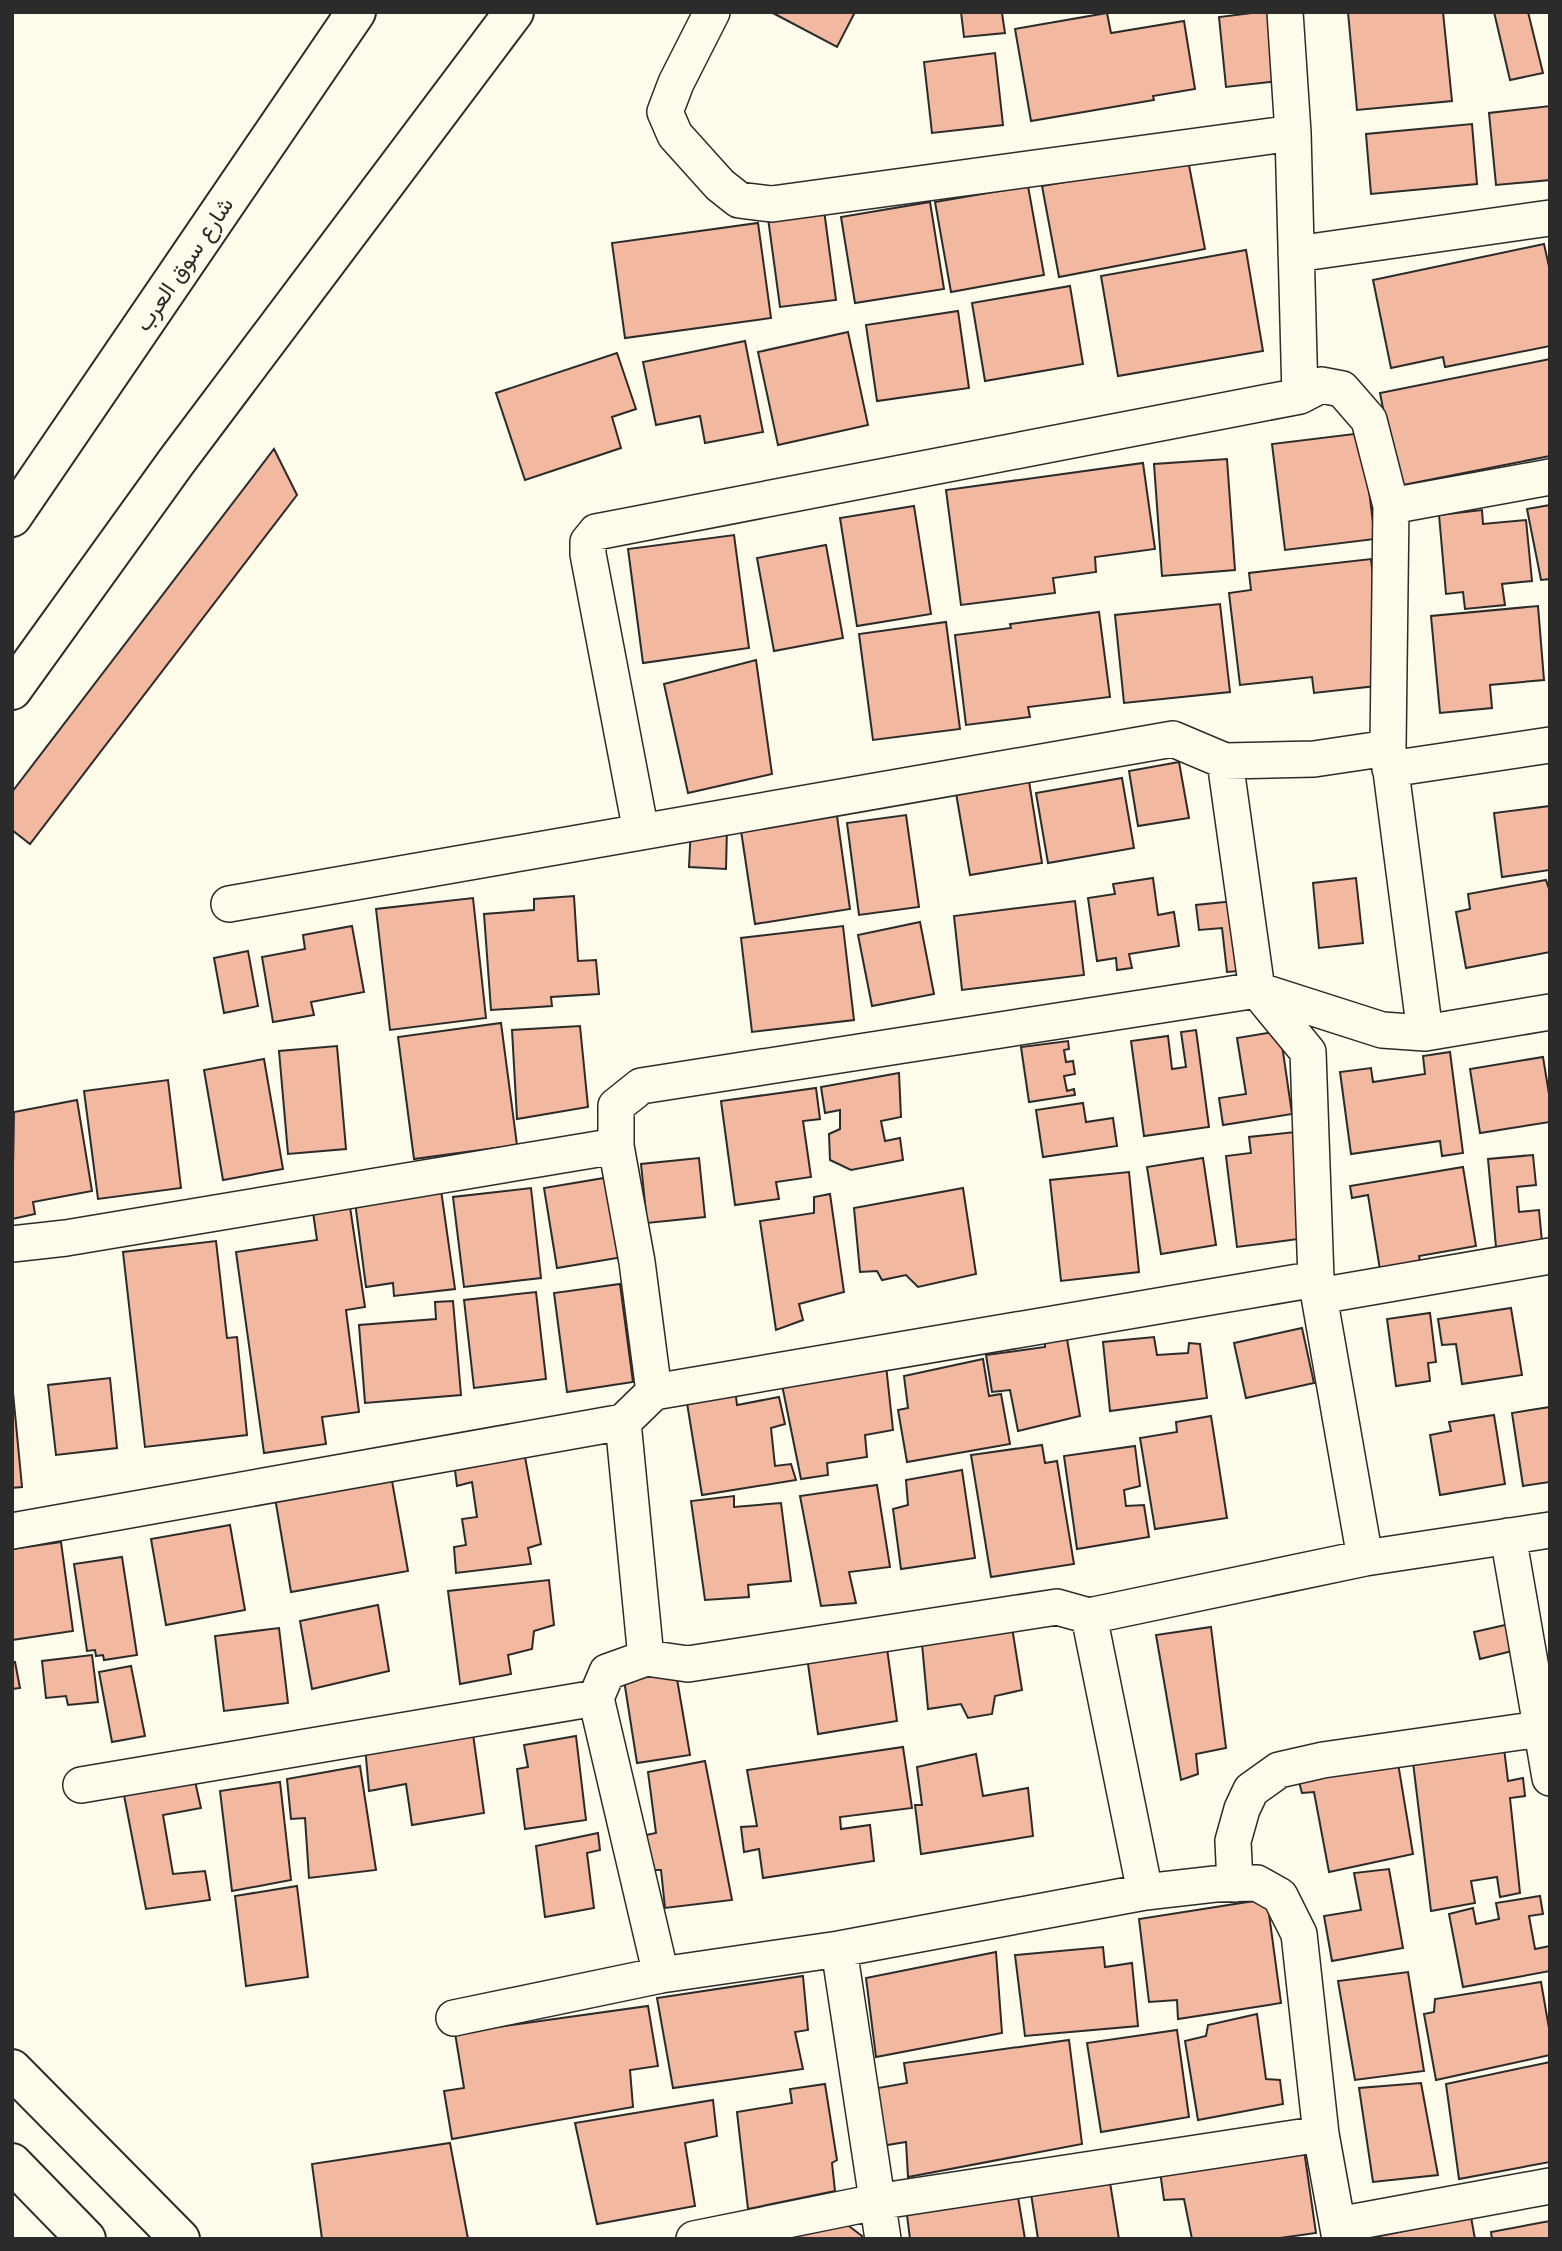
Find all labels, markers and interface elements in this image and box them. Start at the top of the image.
street label: شارع سوق العرب [129,192,241,338]

